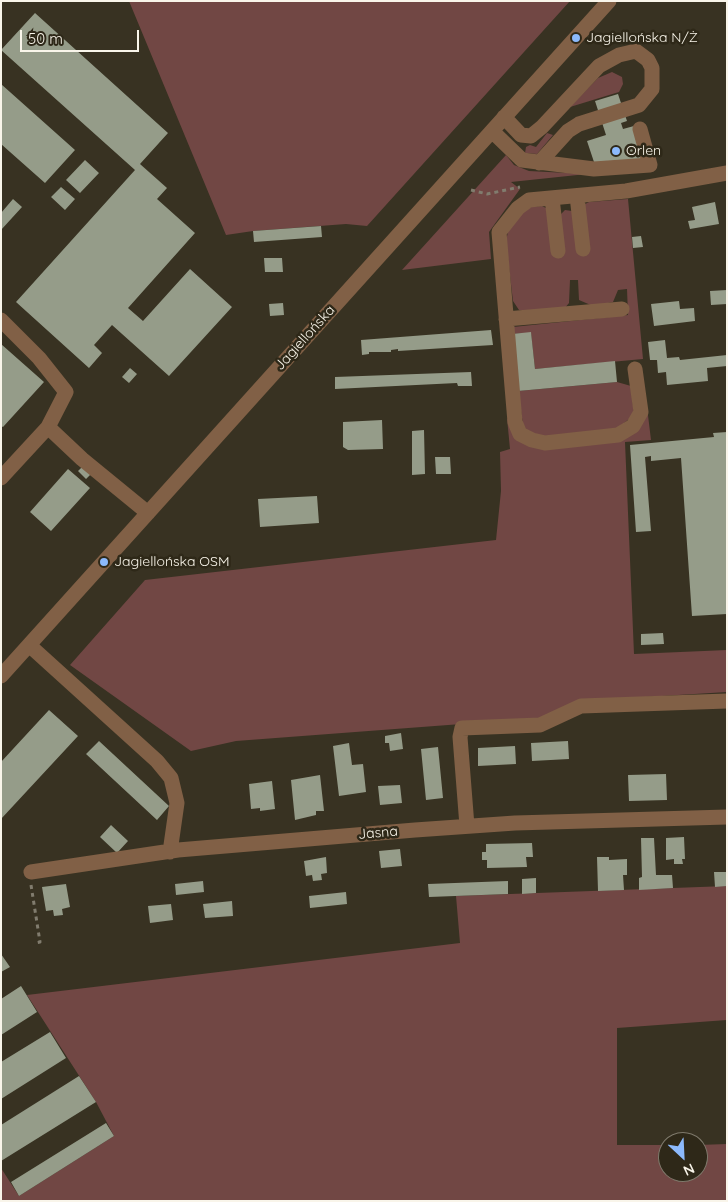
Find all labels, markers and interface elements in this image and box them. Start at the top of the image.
scale bar [22,20,141,52]
text: 50 m [28,29,63,48]
place label: Jagiellońska N/Ż [586,30,698,46]
marker: Jagiellońska N/Ż [570,32,582,44]
place label: Orlen [626,143,661,159]
marker: Orlen [610,145,622,157]
street label: Jagiellońska [272,302,338,374]
place label: Jagiellońska OSM [114,554,229,570]
marker: Jagiellońska OSM [98,556,110,568]
street label: Jasna [358,823,398,843]
north arrow [658,1132,708,1182]
text: N [680,1159,697,1180]

